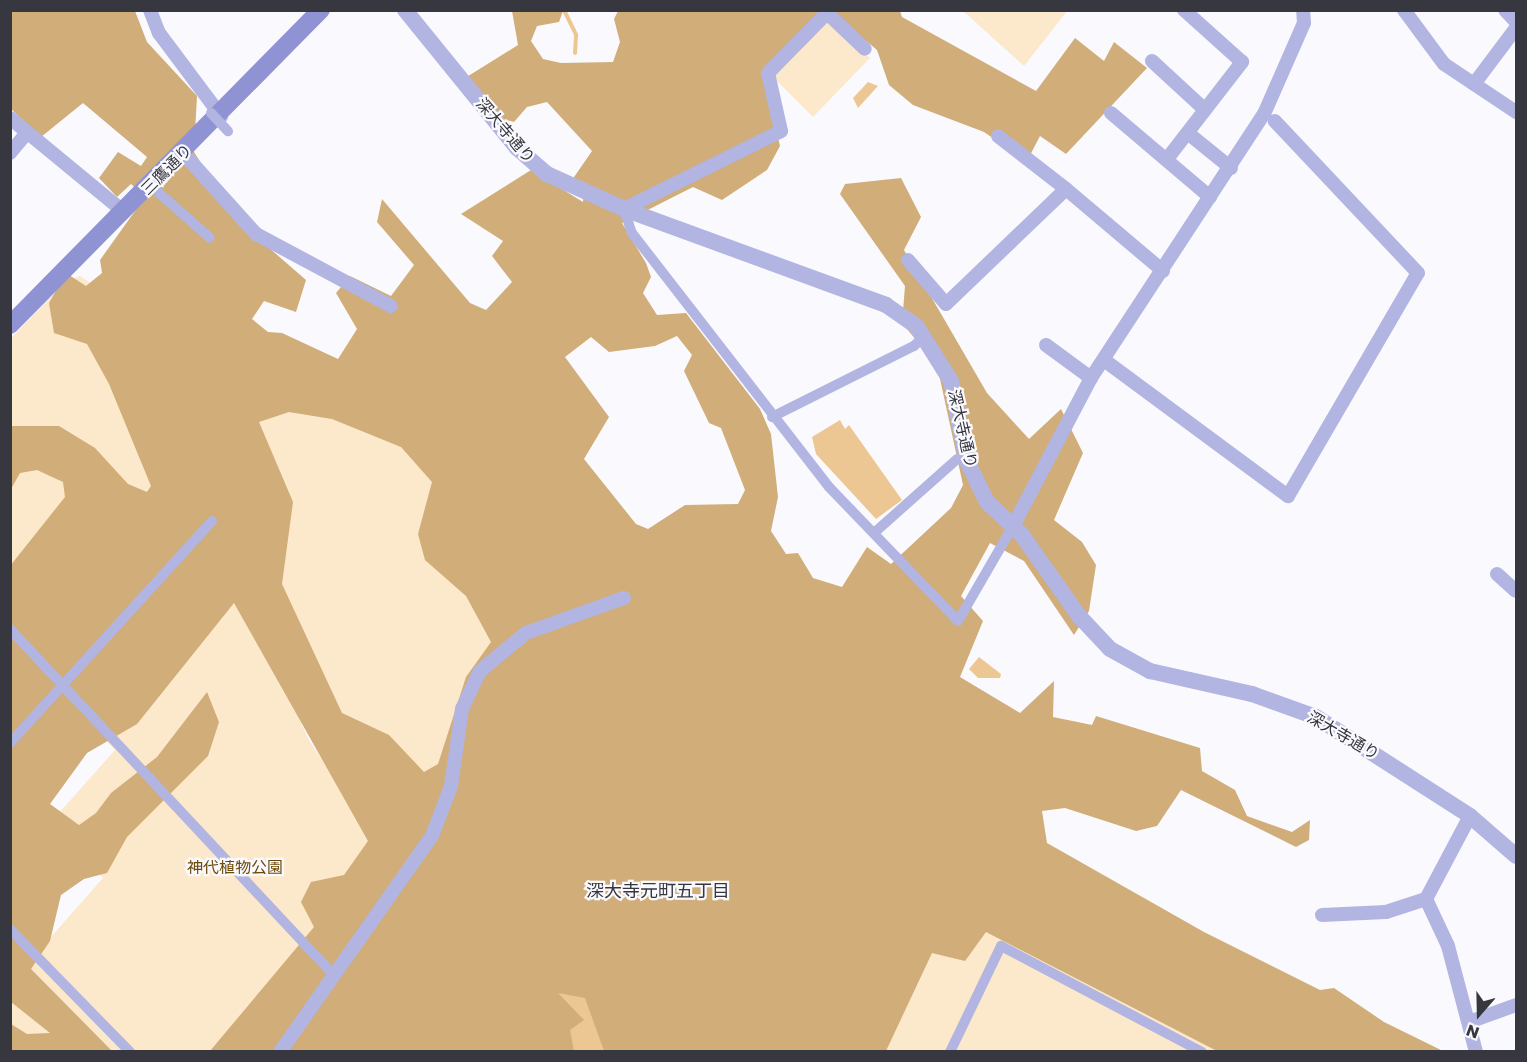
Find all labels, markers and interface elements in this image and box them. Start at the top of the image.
street label: 深大寺通り [472,95,538,167]
street label: 三鷹通り [138,141,196,199]
street label: 深大寺通り [944,388,980,470]
street label: 深大寺通り [1304,708,1382,764]
park label: 神代植物公園 [187,858,283,878]
district label: 深大寺元町五丁目 [586,880,730,902]
north arrow [1449,984,1509,1044]
text: N [1463,1019,1482,1044]

